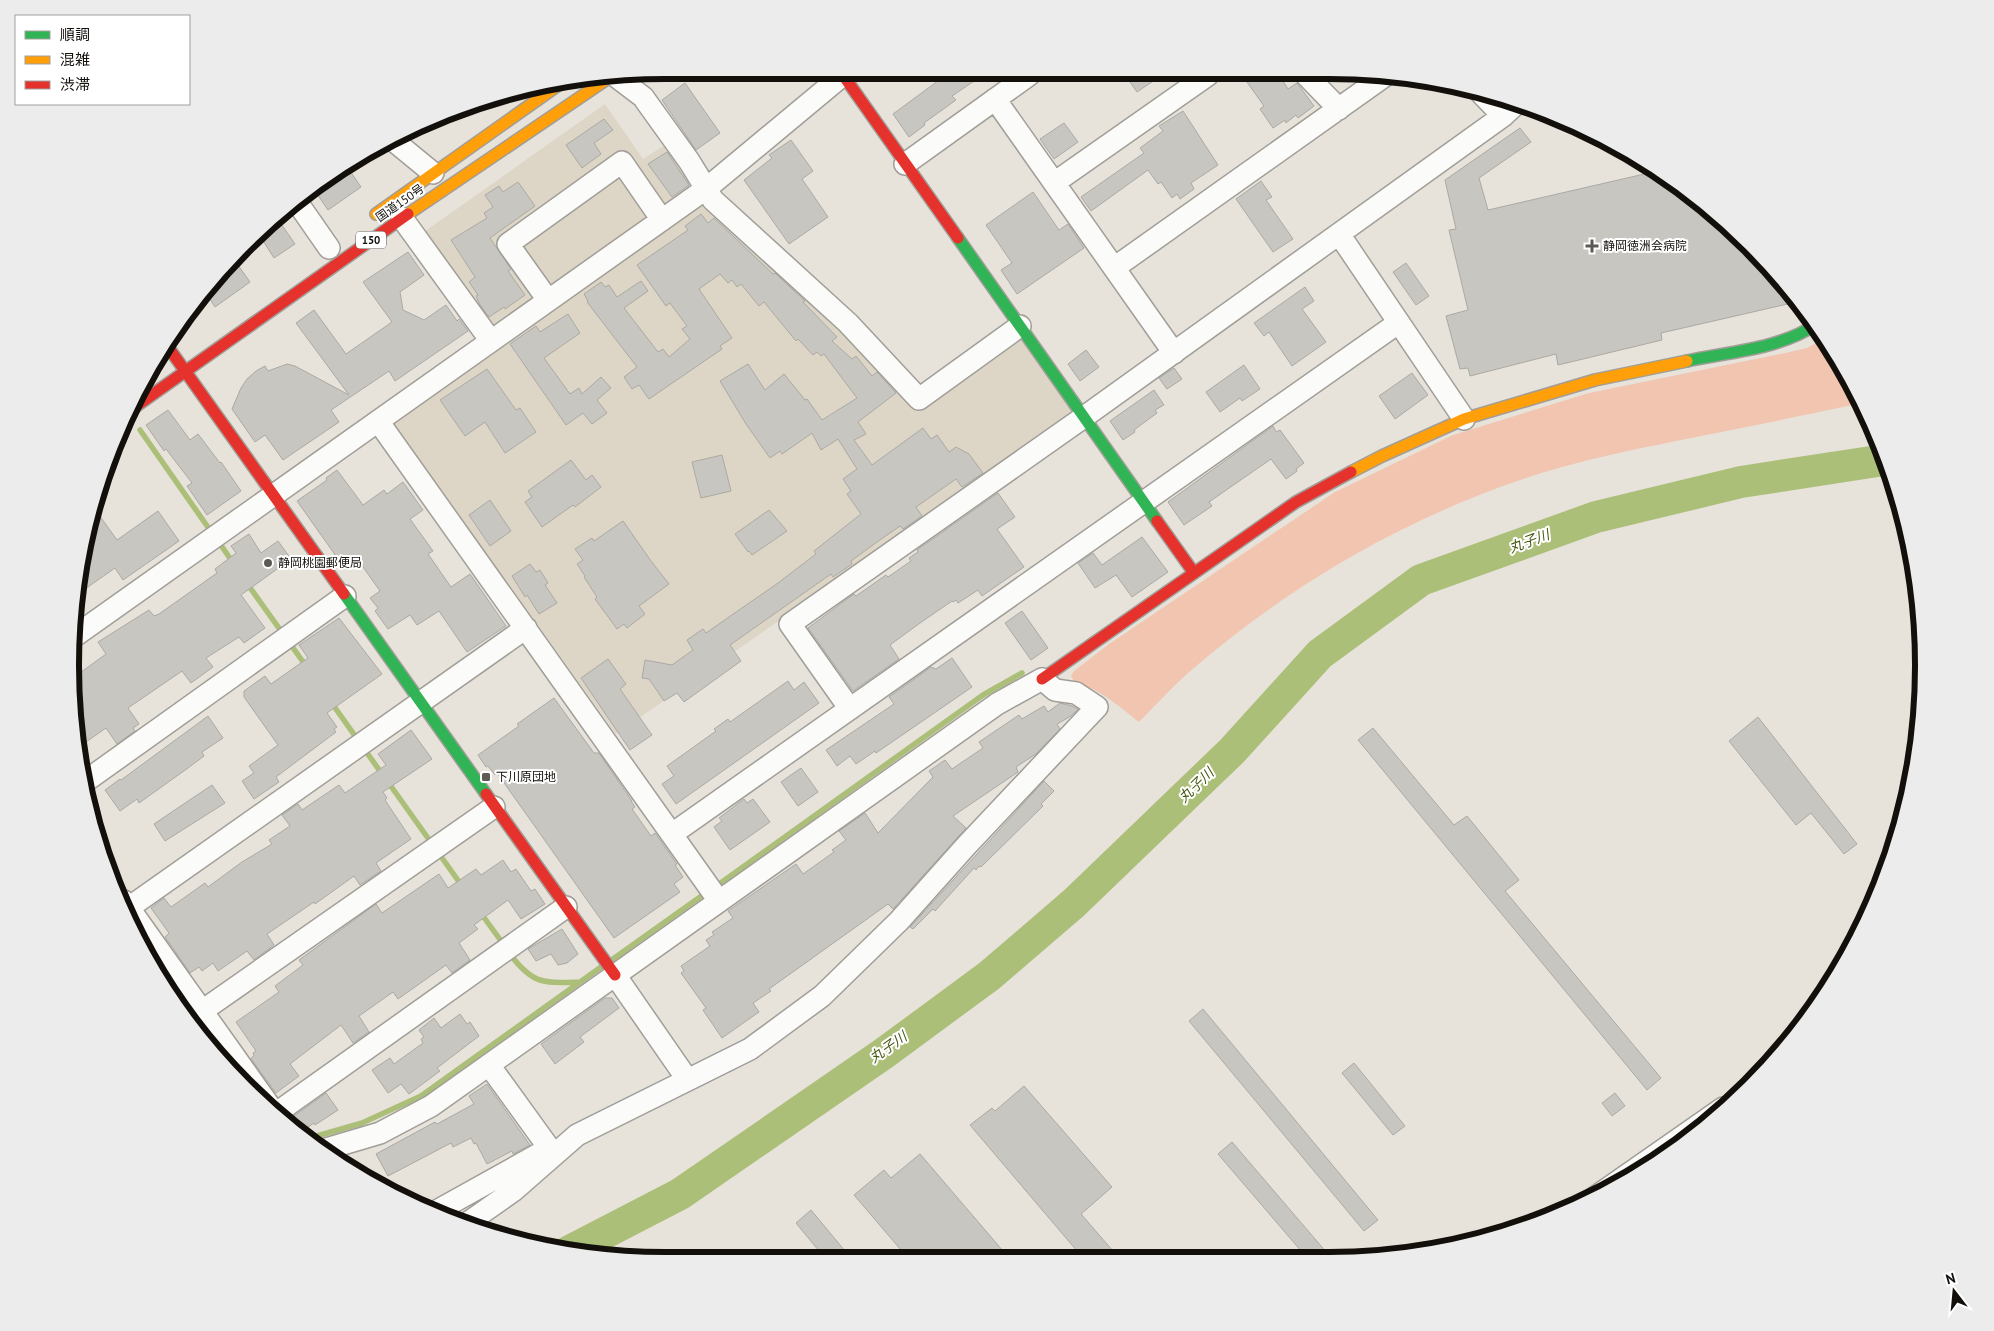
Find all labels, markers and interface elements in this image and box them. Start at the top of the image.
legend [15,15,190,105]
text: 順調 [60,25,90,44]
text: 混雑 [60,50,90,69]
text: 渋滞 [60,75,90,94]
street label: 国道150号 [373,180,427,225]
road number: 150 [356,232,386,248]
place label: 静岡徳洲会病院 [1603,238,1687,253]
marker: 静岡徳洲会病院 [1585,239,1599,253]
water label: 丸子川 [1506,525,1554,557]
place label: 静岡桃園郵便局 [278,555,362,570]
marker: 静岡桃園郵便局 [262,557,274,569]
water label: 丸子川 [1175,763,1219,806]
place label: 下川原団地 [496,769,556,784]
marker: 下川原団地 [480,771,492,783]
water label: 丸子川 [866,1026,912,1066]
north arrow [1929,1266,1979,1316]
text: N [1944,1269,1957,1288]

